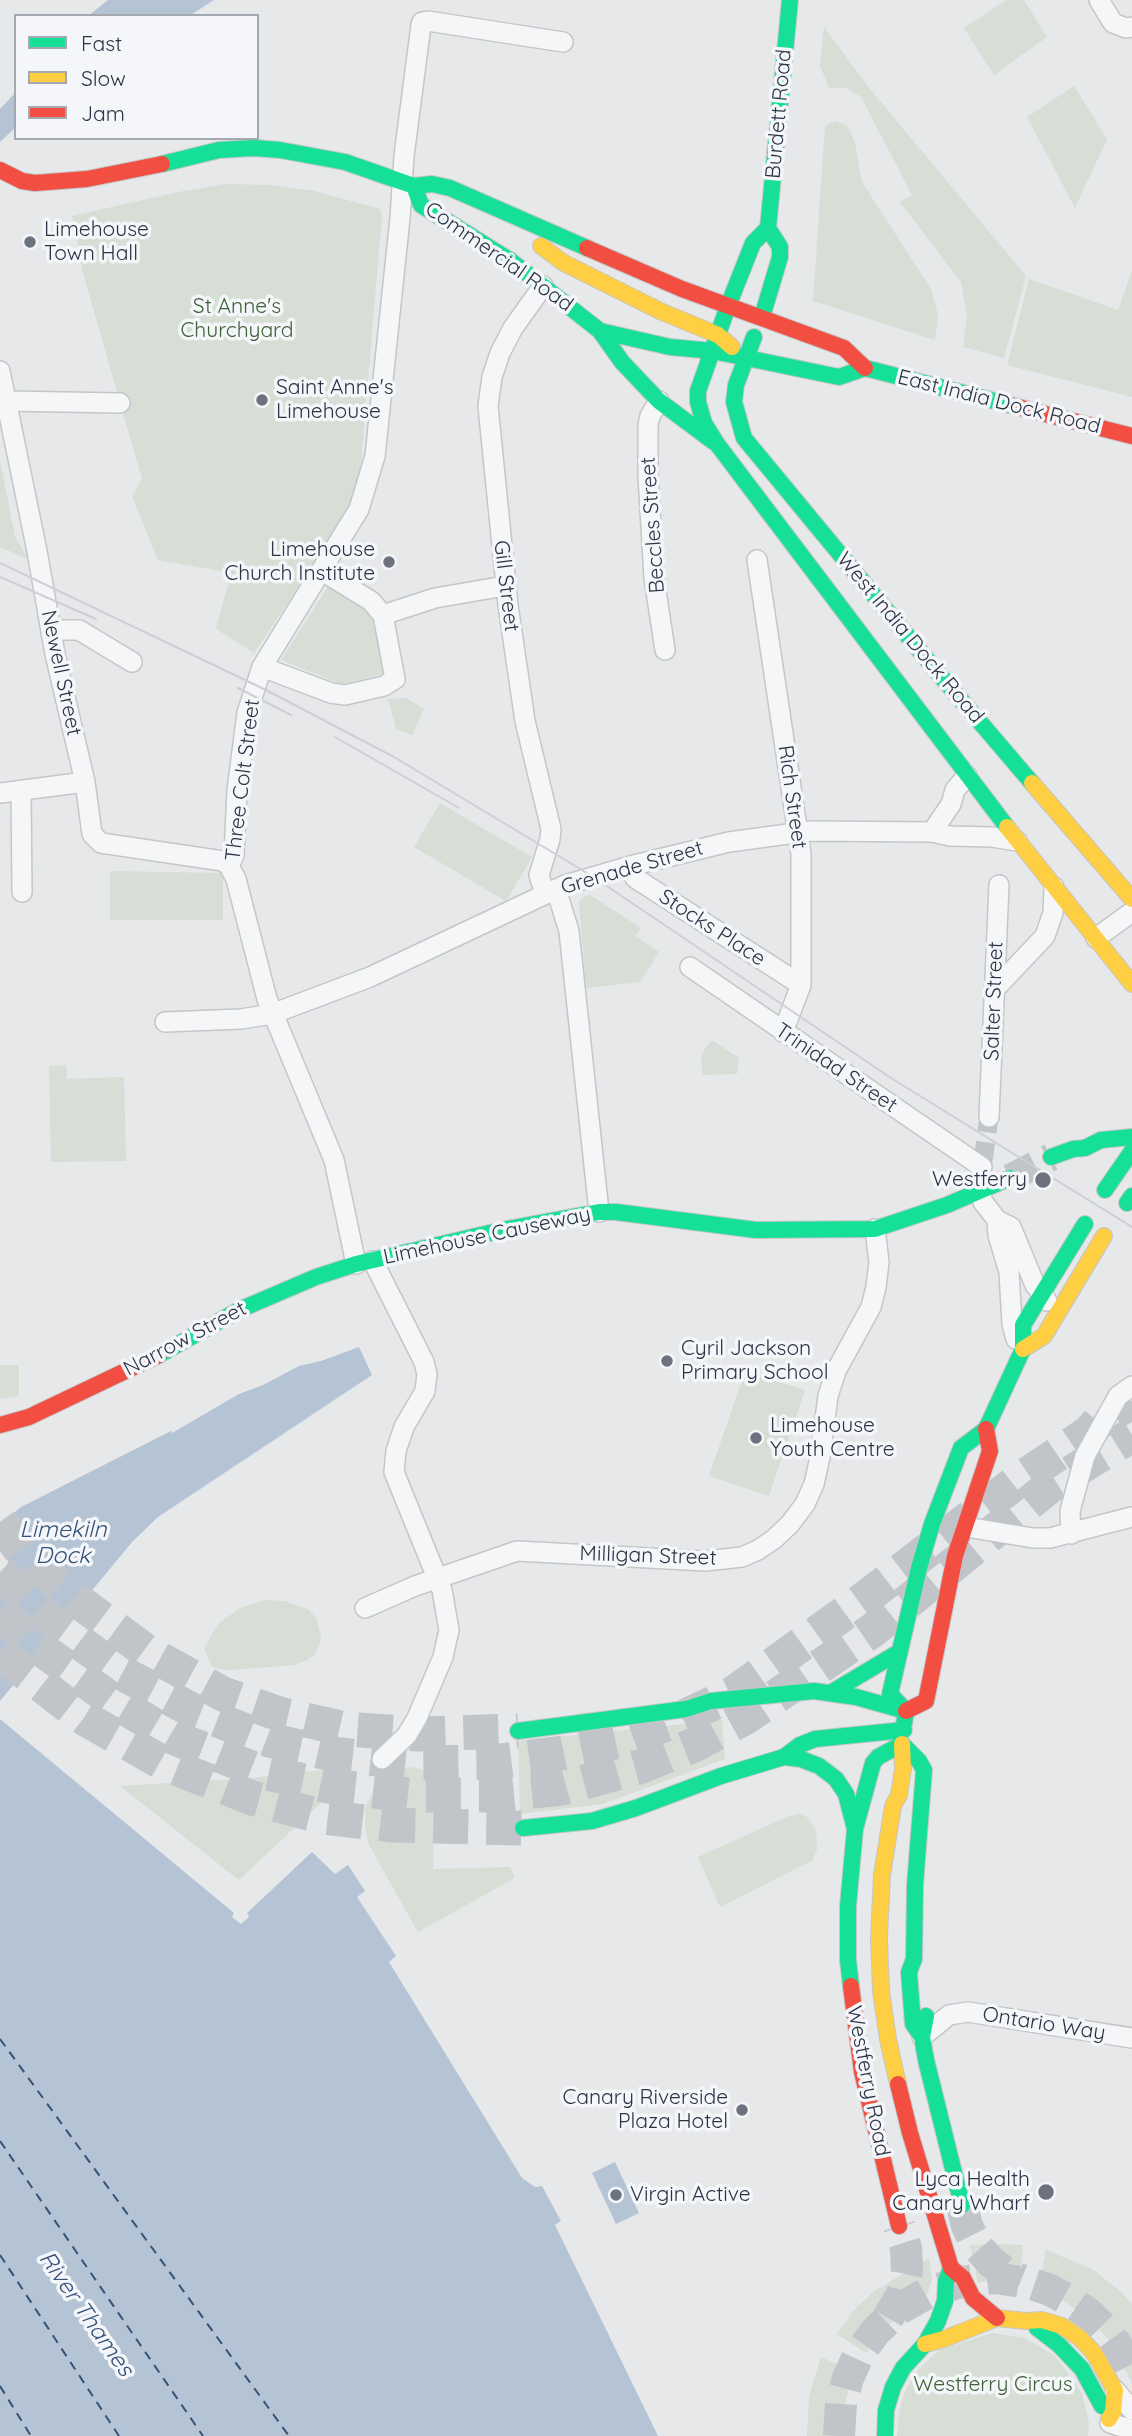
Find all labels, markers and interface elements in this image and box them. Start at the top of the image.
legend [14,14,259,140]
text: Fast [81,30,122,56]
street label: Burdett Road [761,48,797,180]
text: Slow [81,65,126,91]
text: Jam [81,100,125,126]
street label: Commercial Road [420,197,578,317]
place label: Limehouse Town Hall [44,217,149,267]
marker: Limehouse Town Hall [22,234,38,250]
park label: St Anne's Churchyard [181,294,293,344]
street label: East India Dock Road [895,365,1103,439]
place label: Saint Anne's Limehouse [276,375,394,425]
marker: Saint Anne's Limehouse [254,392,270,408]
street label: Beccles Street [636,456,670,594]
place label: Limehouse Church Institute [224,537,375,587]
street label: Gill Street [488,539,524,633]
street label: West India Dock Road [831,547,989,729]
marker: Limehouse Church Institute [381,554,397,570]
street label: Newell Street [35,608,87,738]
street label: Three Colt Street [221,698,265,862]
street label: Rich Street [772,744,812,850]
street label: Grenade Street [558,836,706,900]
street label: Stocks Place [654,884,770,972]
street label: Salter Street [979,941,1009,1061]
street label: Trinidad Street [770,1018,902,1118]
place label: Westferry [932,1167,1027,1193]
marker: Westferry [1033,1170,1053,1190]
street label: Limehouse Causeway [381,1202,593,1270]
street label: Narrow Street [119,1296,251,1382]
place label: Cyril Jackson Primary School [681,1336,829,1386]
marker: Cyril Jackson Primary School [659,1353,675,1369]
place label: Limehouse Youth Centre [770,1413,895,1463]
marker: Limehouse Youth Centre [748,1430,764,1446]
water label: Limekiln Dock [20,1516,106,1570]
street label: Milligan Street [579,1541,717,1571]
street label: Ontario Way [981,2002,1107,2046]
street label: Westferry Road [841,2004,895,2158]
place label: Canary Riverside Plaza Hotel [562,2085,728,2135]
marker: Canary Riverside Plaza Hotel [734,2102,750,2118]
place label: Lyca Health Canary Wharf [892,2167,1030,2217]
place label: Virgin Active [630,2182,751,2208]
marker: Lyca Health Canary Wharf [1036,2182,1056,2202]
marker: Virgin Active [608,2187,624,2203]
water label: River Thames [33,2246,139,2382]
park label: Westferry Circus [913,2372,1073,2398]

